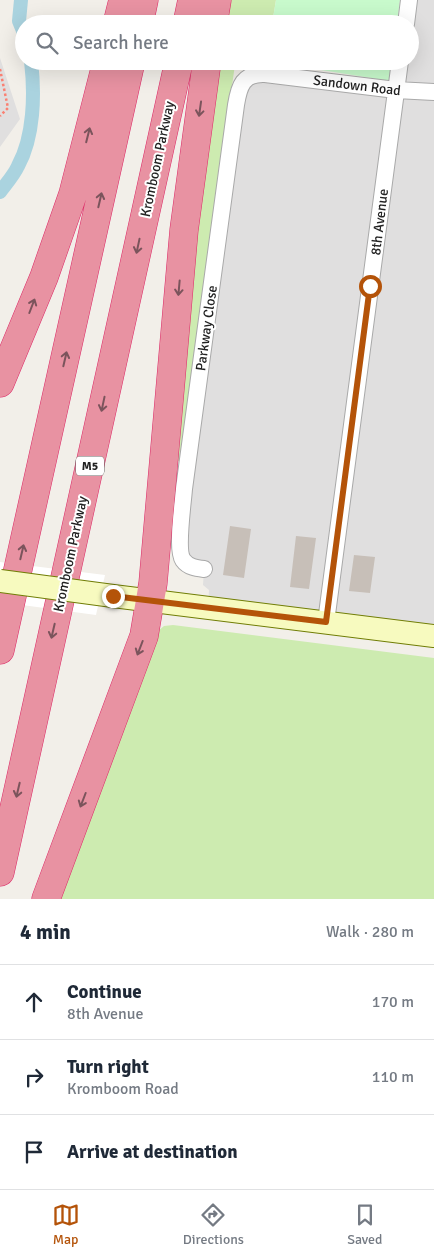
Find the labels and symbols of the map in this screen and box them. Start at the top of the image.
street label: Sandown Road [312,72,402,99]
street label: Kromboom Parkway [137,99,178,219]
one-way arrow [195,101,205,117]
one-way arrow [84,127,93,143]
street label: 8th Avenue [367,188,392,256]
one-way arrow [96,193,105,209]
one-way arrow [133,237,142,253]
route start [359,275,382,298]
one-way arrow [174,280,184,296]
street label: Parkway Close [192,284,221,372]
one-way arrow [28,299,38,314]
one-way arrow [61,351,70,367]
one-way arrow [98,396,107,412]
road number: M5 [76,456,104,476]
street label: Kromboom Parkway [50,494,91,614]
one-way arrow [18,544,27,560]
route end [102,585,125,608]
one-way arrow [48,623,57,639]
one-way arrow [135,640,144,655]
one-way arrow [13,782,22,798]
one-way arrow [78,792,87,807]

